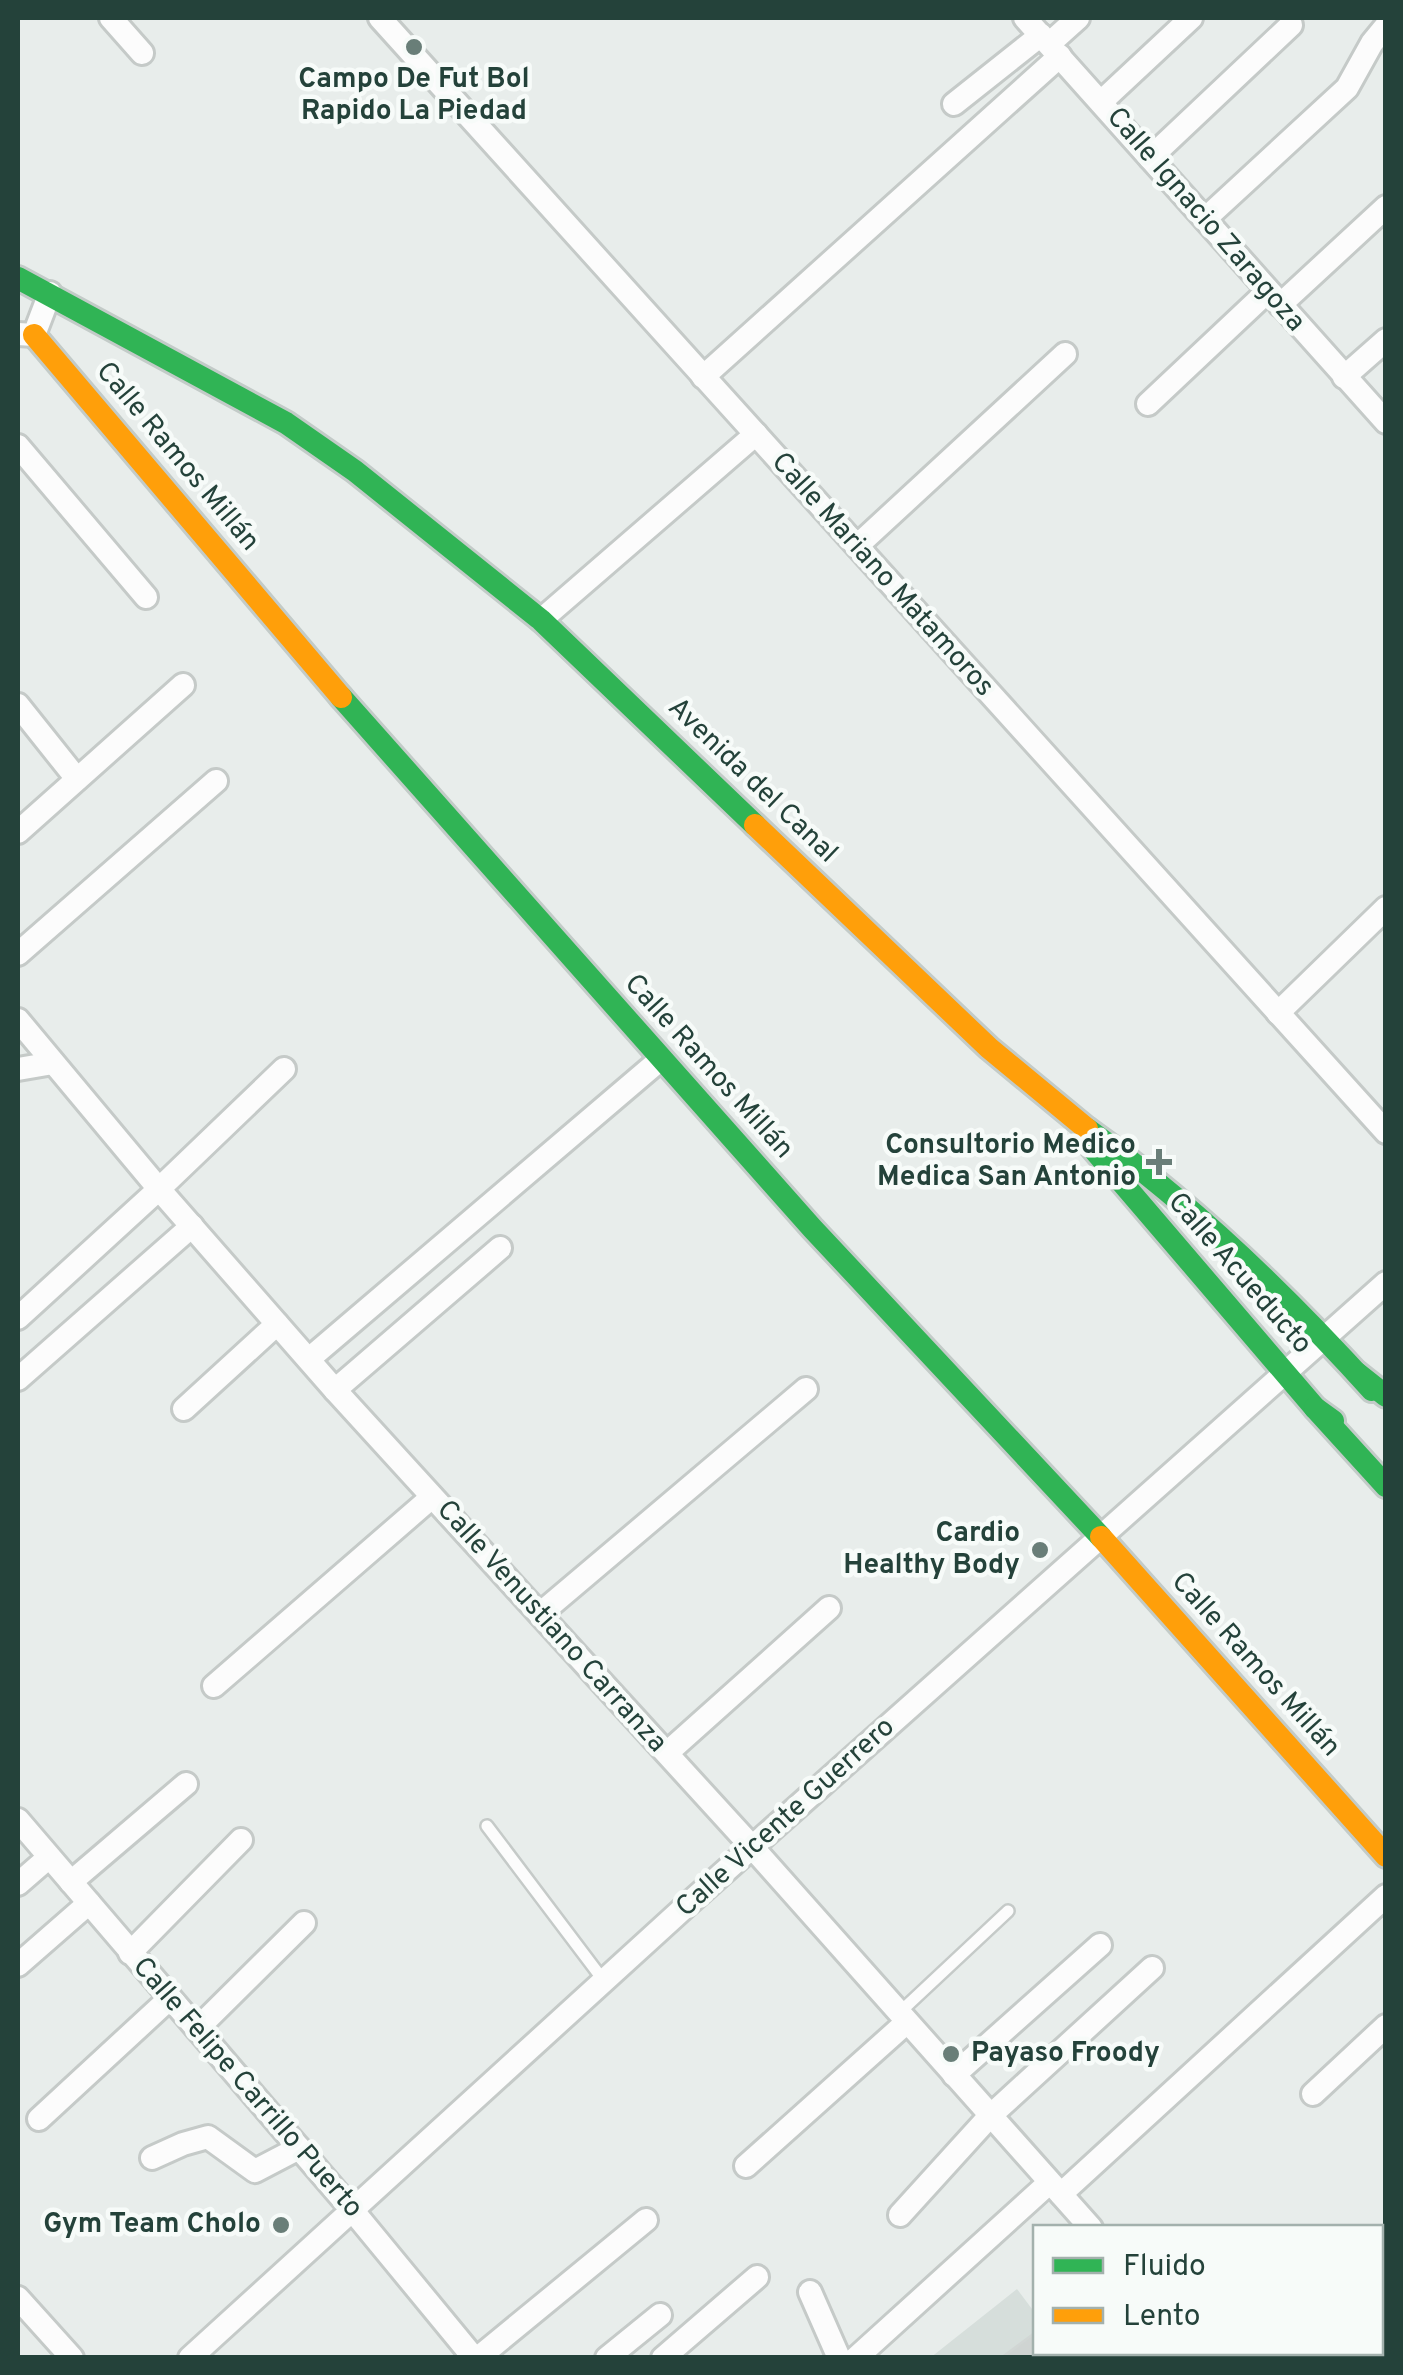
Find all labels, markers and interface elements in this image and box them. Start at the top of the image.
marker: Campo De Fut Bol Rapido La Piedad [403,36,425,58]
place label: Campo De Fut Bol Rapido La Piedad [298,62,530,130]
street label: Calle Ignacio Zaragoza [1098,100,1312,340]
street label: Calle Ramos Millán [87,355,267,559]
street label: Calle Mariano Matamoros [763,445,1001,705]
street label: Avenida del Canal [659,691,845,871]
street label: Calle Ramos Millán [615,967,801,1167]
place label: Consultorio Medico Medica San Antonio [877,1128,1136,1196]
marker: Consultorio Medico Medica San Antonio [1146,1149,1172,1175]
street label: Calle Acueducto [1159,1186,1319,1362]
street label: Calle Venustiano Carranza [428,1493,674,1761]
place label: Cardio Healthy Body [843,1516,1020,1584]
marker: Cardio Healthy Body [1029,1539,1051,1561]
street label: Calle Ramos Millán [1162,1565,1348,1765]
street label: Calle Vicente Guerrero [669,1710,903,1926]
street label: Calle Felipe Carrillo Puerto [124,1950,370,2226]
place label: Payaso Froody [971,2036,1160,2072]
marker: Payaso Froody [940,2043,962,2065]
place label: Gym Team Cholo [43,2207,261,2243]
marker: Gym Team Cholo [270,2214,292,2236]
legend [1033,2225,1383,2355]
text: Fluido [1123,2249,1206,2286]
text: Lento [1123,2299,1200,2336]

